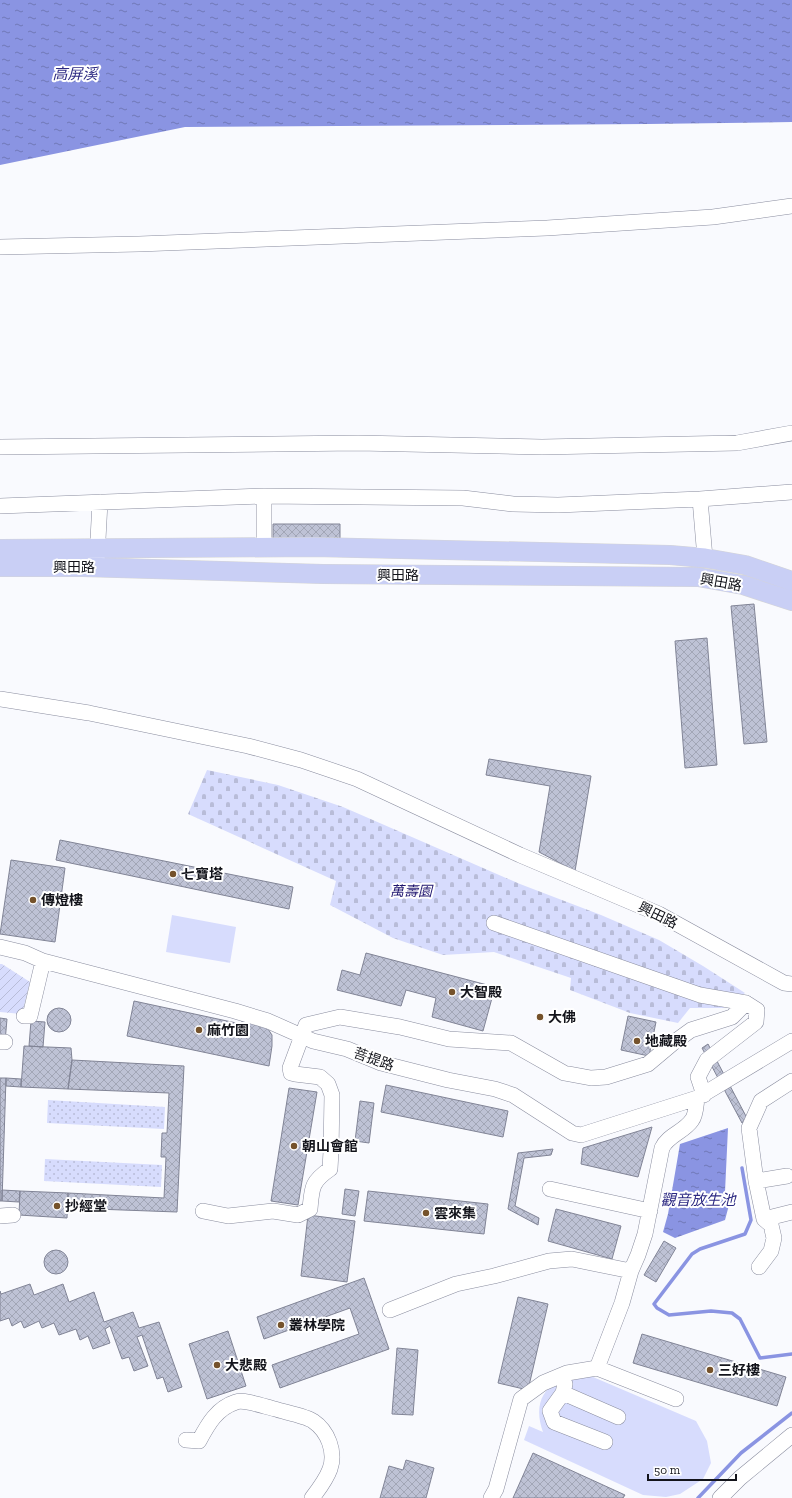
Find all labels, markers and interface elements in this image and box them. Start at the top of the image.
water label: 高屏溪 [52,65,99,83]
street label: 興田路 [53,559,95,576]
street label: 興田路 [377,567,419,584]
street label: 興田路 [699,570,743,595]
place label: 七寶塔 [181,866,223,883]
marker: 七寶塔 [168,869,178,879]
park label: 萬壽園 [390,883,434,900]
place label: 傳燈樓 [41,892,83,909]
marker: 傳燈樓 [28,895,38,905]
street label: 興田路 [635,899,680,932]
place label: 大智殿 [460,984,502,1001]
marker: 大智殿 [447,987,457,997]
place label: 大佛 [548,1009,576,1026]
marker: 大佛 [535,1012,545,1022]
place label: 麻竹園 [207,1022,249,1039]
marker: 麻竹園 [194,1025,204,1035]
place label: 地藏殿 [645,1033,687,1050]
marker: 地藏殿 [632,1036,642,1046]
street label: 菩提路 [351,1044,396,1075]
place label: 朝山會館 [302,1138,358,1155]
marker: 朝山會館 [289,1141,299,1151]
water label: 觀音放生池 [660,1191,737,1209]
place label: 抄經堂 [65,1198,107,1215]
marker: 抄經堂 [52,1201,62,1211]
place label: 雲來集 [434,1205,476,1222]
marker: 雲來集 [421,1208,431,1218]
place label: 叢林學院 [289,1317,345,1334]
marker: 叢林學院 [276,1320,286,1330]
place label: 大悲殿 [225,1357,267,1374]
marker: 大悲殿 [212,1360,222,1370]
place label: 三好樓 [718,1362,760,1379]
marker: 三好樓 [705,1365,715,1375]
scale bar [648,1456,736,1482]
text: 50 m [654,1463,681,1477]

